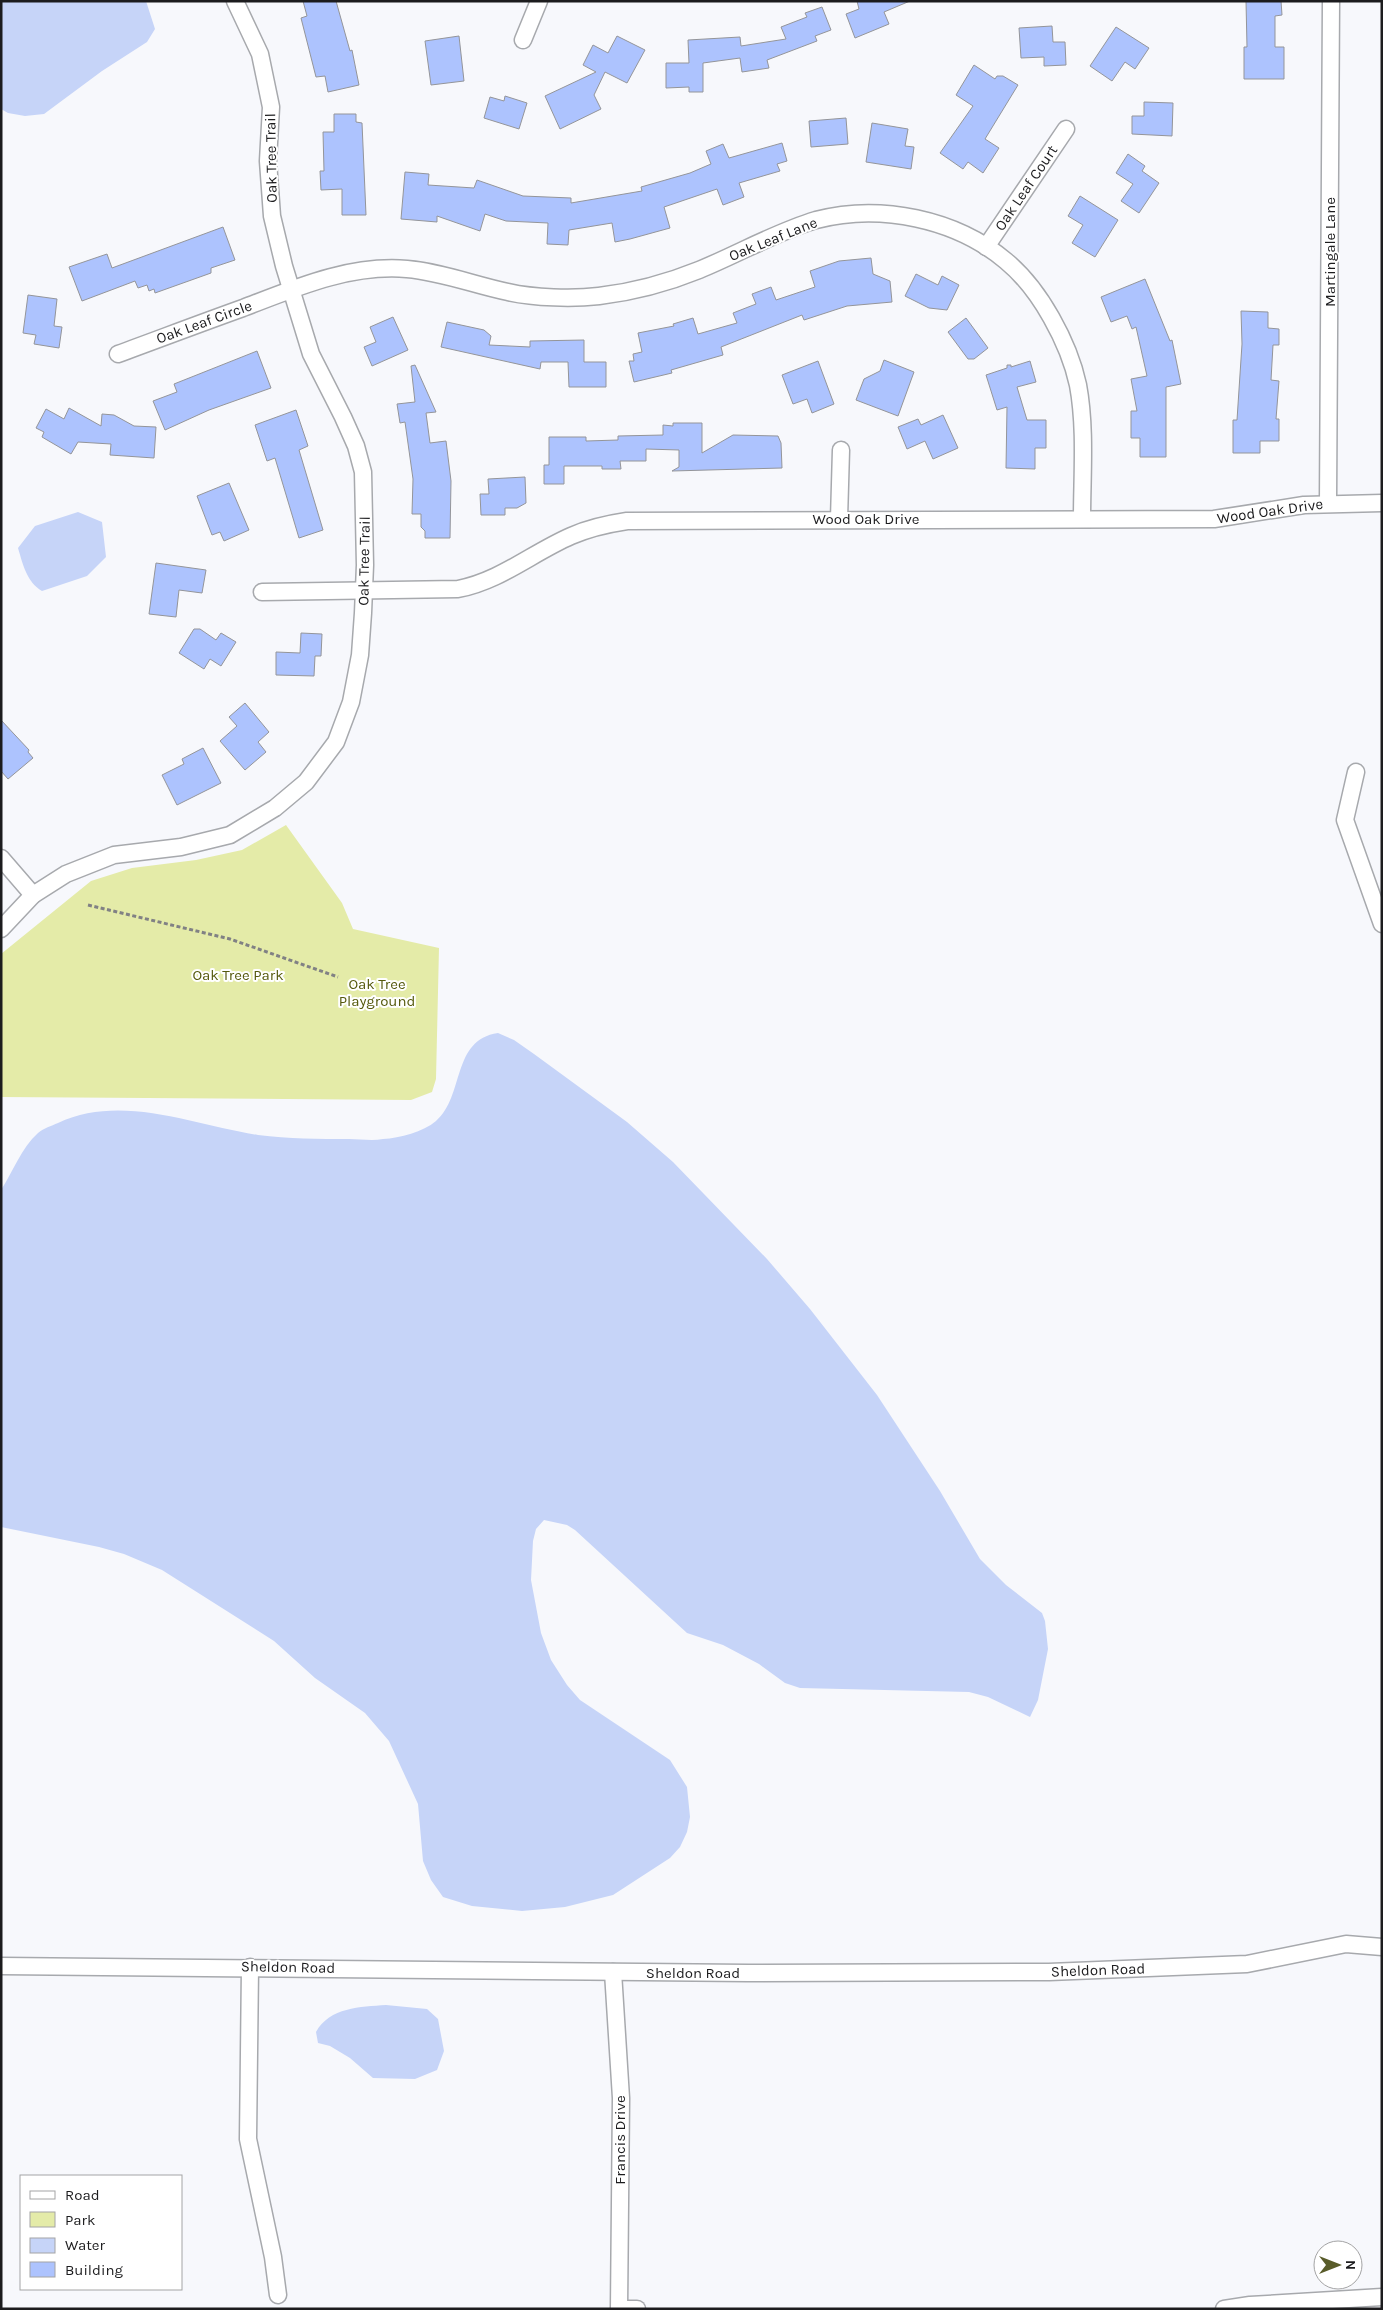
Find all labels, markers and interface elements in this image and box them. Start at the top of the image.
street label: Oak Tree Trail [261,113,281,203]
street label: Oak Leaf Court [991,142,1061,234]
street label: Martingale Lane [1321,197,1339,307]
street label: Oak Leaf Lane [726,213,820,265]
street label: Oak Leaf Circle [154,296,254,348]
street label: Wood Oak Drive [1216,495,1324,527]
street label: Wood Oak Drive [813,510,919,528]
street label: Oak Tree Trail [354,516,374,606]
park label: Oak Tree Park [192,966,284,984]
park label: Oak Tree Playground [339,975,415,1010]
street label: Sheldon Road [241,1957,335,1977]
street label: Sheldon Road [1051,1959,1145,1981]
street label: Sheldon Road [646,1964,740,1982]
street label: Francis Drive [611,2095,629,2185]
legend [20,2175,182,2290]
text: Road [65,2186,100,2204]
text: Park [65,2211,95,2229]
text: Water [65,2236,106,2254]
north arrow [1313,2240,1363,2290]
text: N [1342,2260,1359,2270]
text: Building [65,2261,123,2279]

